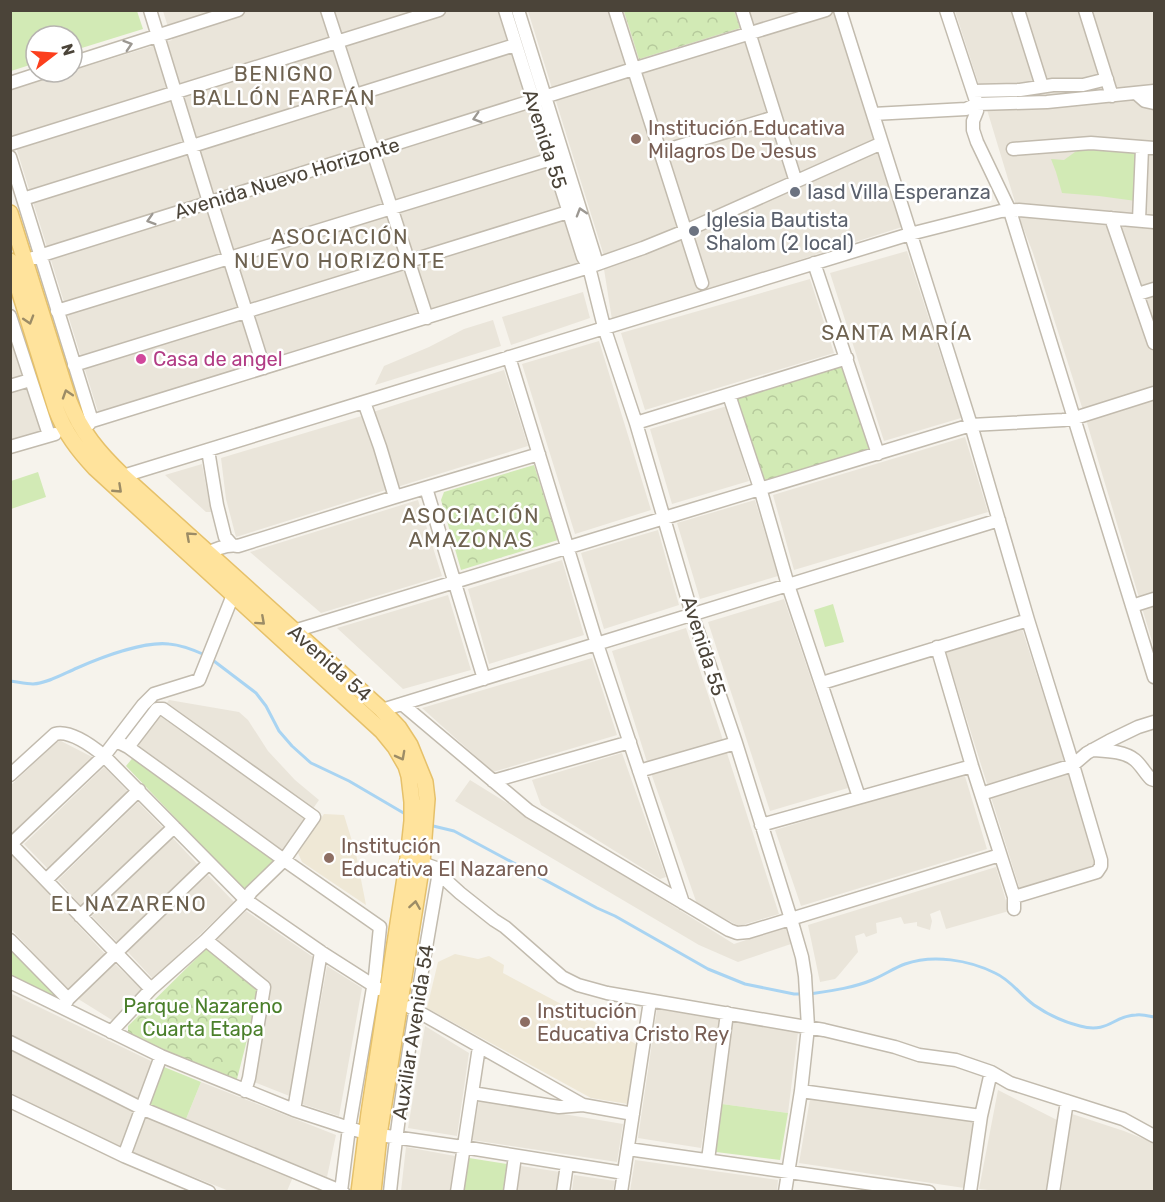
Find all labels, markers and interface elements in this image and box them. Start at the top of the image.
north arrow [24,24,84,84]
one-way arrow [122,40,133,52]
text: N [57,41,79,58]
district label: BENIGNO BALLÓN FARFÁN [192,61,376,110]
street label: Avenida 55 [518,86,572,192]
one-way arrow [472,111,483,123]
place label: Institución Educativa Milagros De Jesus [648,116,845,163]
street label: Avenida Nuevo Horizonte [172,132,402,224]
marker: Institución Educativa Milagros De Jesus [629,132,643,146]
place label: Iasd Villa Esperanza [807,180,991,204]
marker: Iasd Villa Esperanza [788,185,802,199]
one-way arrow [576,207,588,218]
place label: Iglesia Bautista Shalom (2 local) [706,208,854,255]
one-way arrow [146,213,157,225]
district label: ASOCIACIÓN NUEVO HORIZONTE [234,224,446,273]
marker: Iglesia Bautista Shalom (2 local) [687,224,701,238]
one-way arrow [21,315,34,325]
district label: SANTA MARÍA [821,320,973,345]
place label: Casa de angel [153,347,283,371]
marker: Casa de angel [134,352,148,366]
one-way arrow [62,389,75,400]
one-way arrow [111,482,122,493]
district label: ASOCIACIÓN AMAZONAS [402,503,540,552]
one-way arrow [186,532,197,543]
street label: Avenida 55 [677,593,731,699]
one-way arrow [255,614,265,625]
street label: Avenida 54 [283,619,377,707]
one-way arrow [394,750,405,761]
place label: Institución Educativa El Nazareno [341,834,548,881]
marker: Institución Educativa El Nazareno [322,851,336,865]
district label: EL NAZARENO [51,891,207,916]
one-way arrow [409,901,421,910]
street label: Auxiliar Avenida 54 [387,943,439,1121]
park label: Parque Nazareno Cuarta Etapa [123,994,283,1041]
place label: Institución Educativa Cristo Rey [537,999,729,1046]
marker: Institución Educativa Cristo Rey [518,1015,532,1029]

